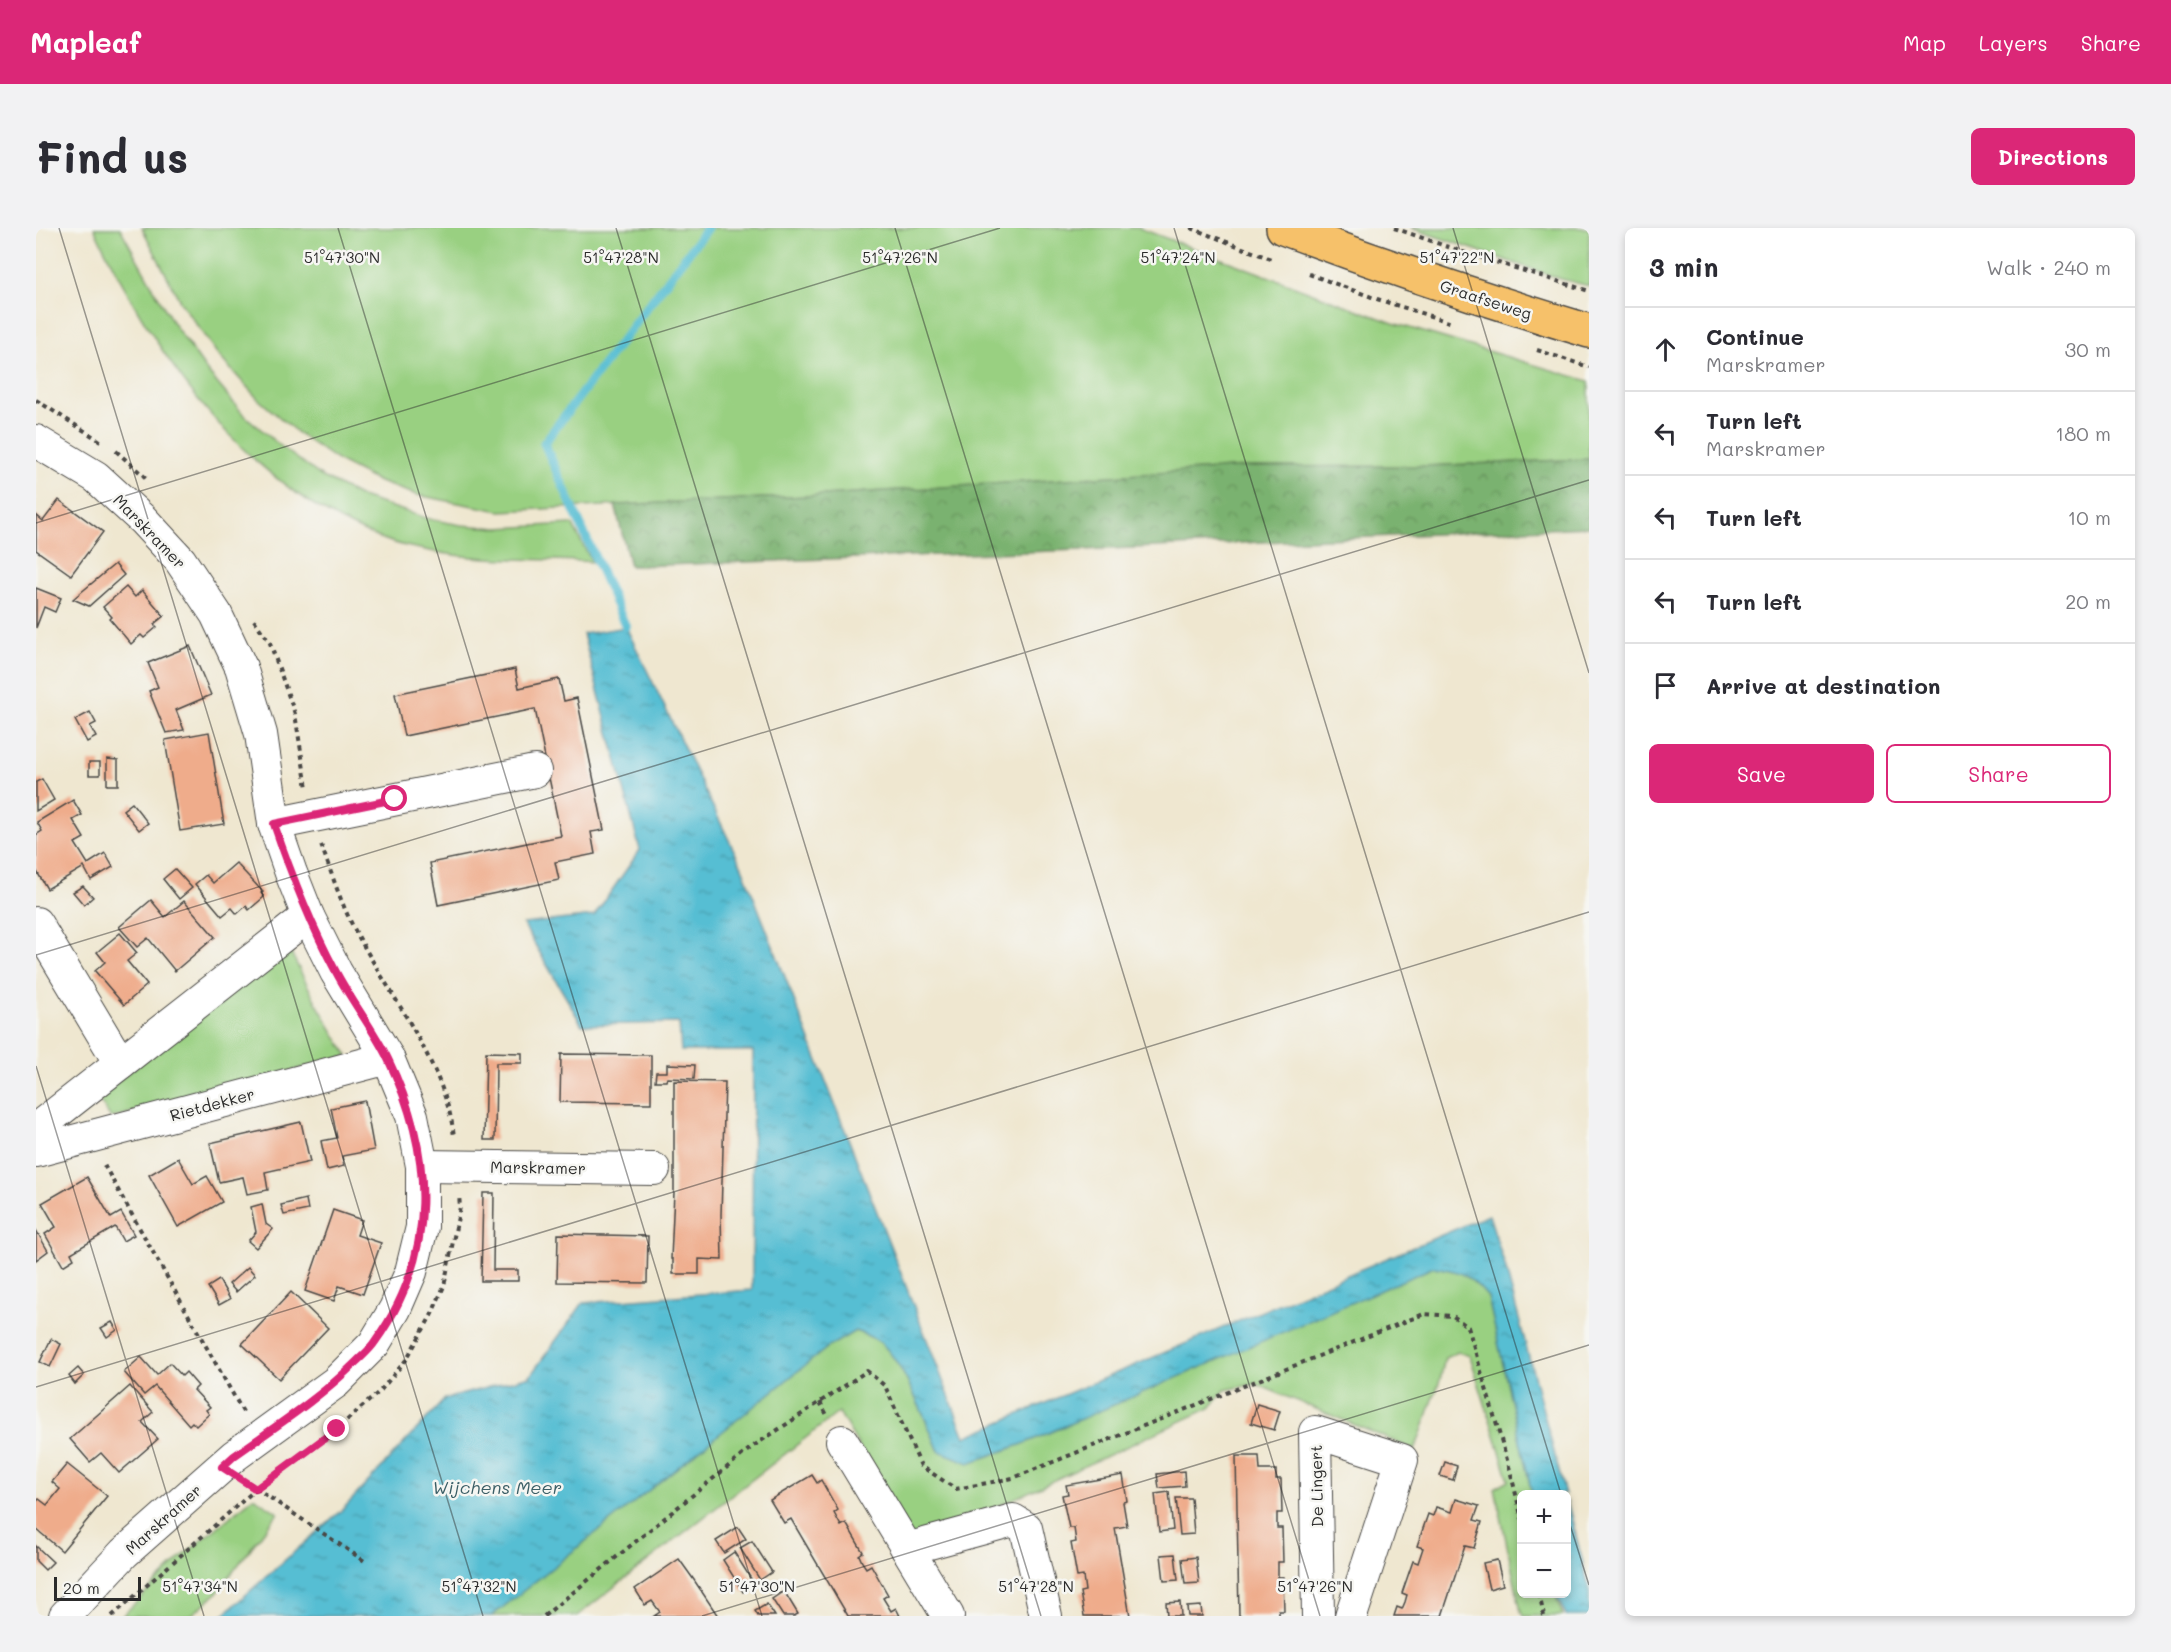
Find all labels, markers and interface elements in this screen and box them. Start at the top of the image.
text: Mapleaf [30,24,141,60]
text: Map [1903,29,1946,56]
text: Layers [1979,29,2048,56]
text: Share [2081,29,2141,56]
button: Directions [1971,128,2135,185]
text: Find us [36,129,188,184]
text: 51°47'30"N [304,247,380,267]
text: 51°47'28"N [583,247,659,267]
text: 51°47'26"N [862,247,938,267]
text: 51°47'24"N [1140,247,1216,267]
text: 51°47'22"N [1420,247,1494,267]
text: 3 min [1649,250,1718,284]
text: Walk · 240 m [1986,254,2111,280]
street label: Graafseweg [1437,274,1535,324]
text: Continue [1706,322,1804,351]
icon: ahead [1649,333,1682,366]
text: 30 m [2065,336,2111,362]
text: Marskramer [1706,351,1826,377]
text: Turn left [1706,406,1802,435]
icon: left [1649,417,1682,450]
text: 180 m [2055,420,2111,446]
text: Marskramer [1706,435,1826,461]
street label: Marskramer [109,489,191,573]
icon: left [1649,501,1682,534]
text: Turn left [1706,503,1802,532]
text: 10 m [2067,504,2111,530]
icon: left [1649,585,1682,618]
text: Turn left [1706,587,1802,616]
text: 20 m [2065,588,2111,614]
icon: arrive [1649,669,1682,702]
text: Arrive at destination [1706,671,1941,700]
button: Save [1649,744,1874,803]
button: Share [1886,744,2111,803]
route start [381,785,407,811]
street label: Rietdekker [167,1083,257,1125]
street label: Marskramer [490,1156,586,1178]
route end [323,1415,349,1441]
street label: De Lingert [1305,1445,1327,1527]
water label: Wijchens Meer [432,1475,562,1499]
street label: Marskramer [120,1479,206,1559]
map controls [1517,1490,1571,1598]
button: + [1517,1490,1571,1544]
button: − [1517,1544,1571,1598]
scale bar [54,1574,141,1602]
text: 51°47'34"N [162,1576,238,1596]
text: 51°47'32"N [441,1576,517,1596]
text: 51°47'30"N [719,1576,795,1596]
text: 51°47'28"N [998,1576,1074,1596]
text: 51°47'26"N [1277,1576,1353,1596]
text: 20 m [63,1577,100,1598]

